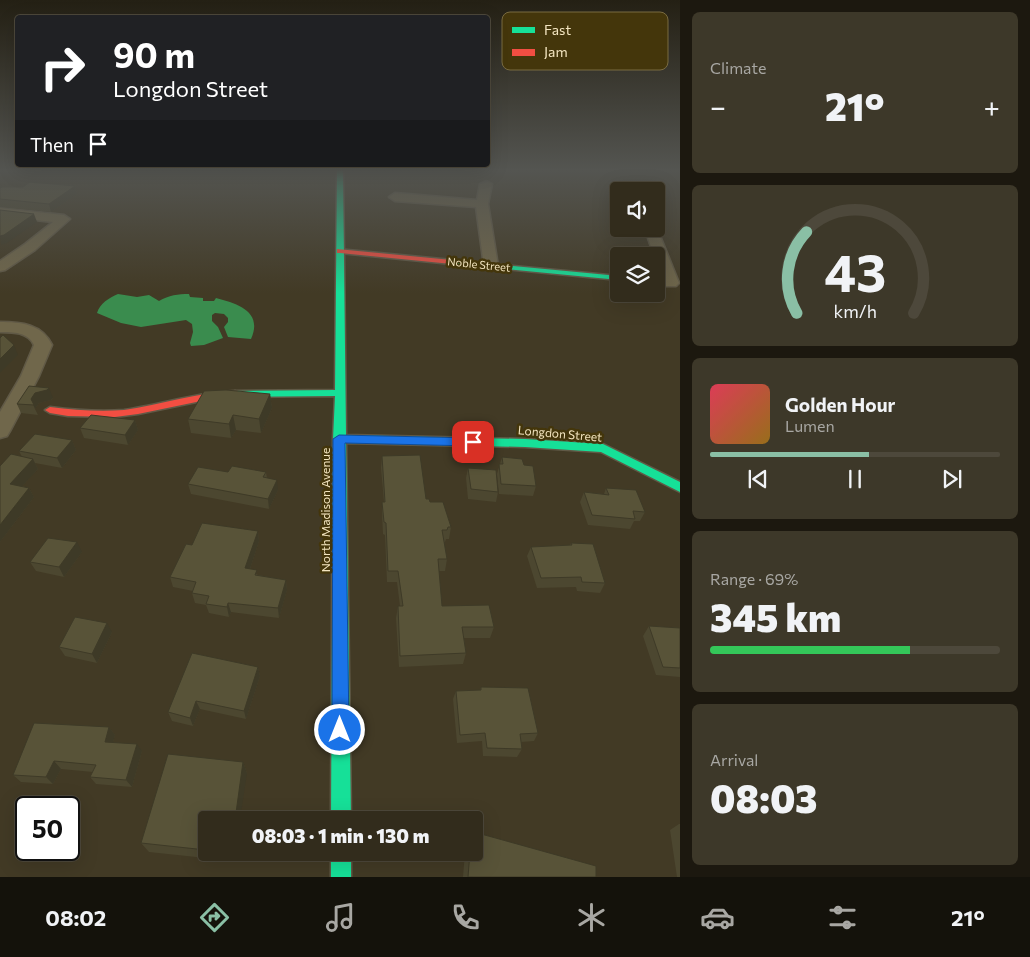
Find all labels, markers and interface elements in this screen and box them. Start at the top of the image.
legend [502,12,668,70]
text: Fast [544,21,571,38]
text: 90 m [113,32,195,75]
icon: right [30,35,95,100]
text: Jam [544,43,568,60]
text: Climate [710,58,766,77]
text: Longdon Street [113,75,268,102]
text: 21° [825,82,885,129]
text: − [710,89,726,123]
text: + [984,89,1000,123]
icon: arrive [84,130,112,158]
text: Then [30,133,74,156]
map controls [610,182,665,302]
button: sound [610,182,665,237]
text: 43 [824,239,886,303]
button: layers [610,247,665,302]
street label: Noble Street [447,254,512,274]
text: km/h [833,300,877,322]
text: Golden Hour [785,393,895,416]
text: Lumen [785,416,835,435]
pin [452,421,494,463]
street label: Longdon Street [517,422,603,444]
icon: arrive [459,428,487,456]
street label: North Madison Avenue [318,448,332,572]
icon: previous [744,465,772,493]
icon: pause [841,465,869,493]
icon: next [938,465,966,493]
text: Range · 69% [710,569,798,588]
text: 345 km [710,593,841,640]
position arrow [313,703,365,755]
text: Arrival [710,750,758,769]
text: 08:03 [710,774,818,821]
speed limit sign: 50 [15,796,80,861]
text: 08:03 · 1 min · 130 m [252,824,429,847]
icon: directions [197,900,232,935]
icon: music [323,900,358,935]
icon: phone [448,900,483,935]
icon: climate [574,900,609,935]
icon: car [700,900,735,935]
icon: filters [825,900,860,935]
text: 08:02 [45,904,106,931]
text: 21° [951,904,985,931]

